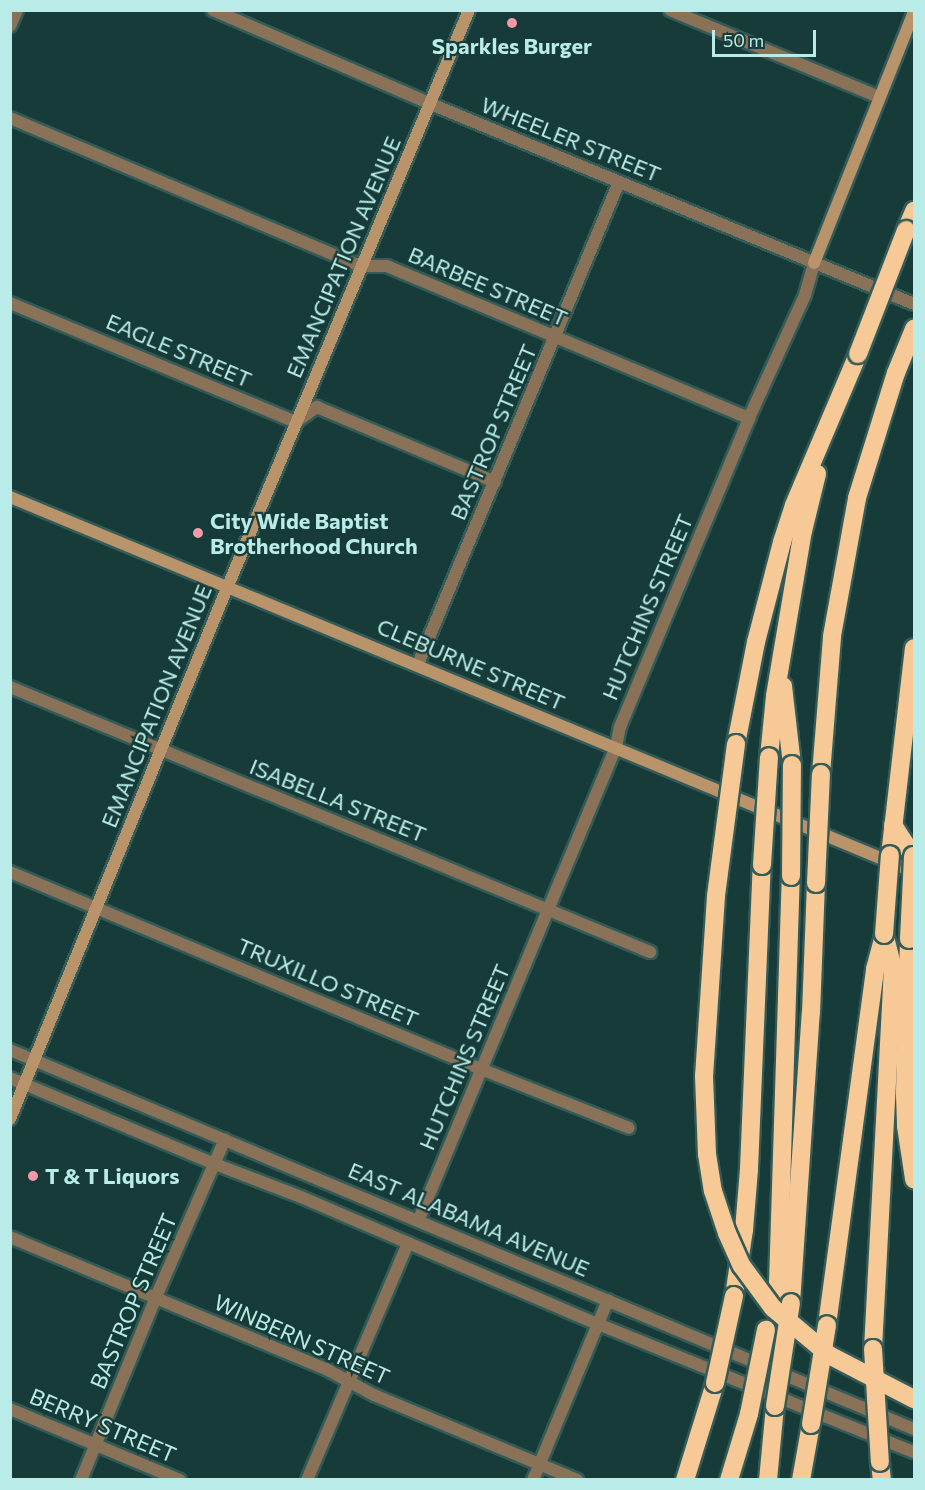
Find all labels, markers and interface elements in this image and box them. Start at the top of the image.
marker: Sparkles Burger [505,16,519,30]
scale bar [715,18,818,56]
text: 50 m [723,29,764,51]
place label: Sparkles Burger [432,33,592,59]
street label: WHEELER STREET [477,91,665,187]
street label: EMANCIPATION AVENUE [280,132,406,382]
street label: BARBEE STREET [404,241,572,331]
street label: EAGLE STREET [102,308,256,392]
street label: BASTROP STREET [444,340,542,524]
place label: City Wide Baptist Brotherhood Church [210,507,418,558]
street label: HUTCHINS STREET [596,510,698,704]
marker: City Wide Baptist Brotherhood Church [191,526,205,540]
street label: EMANCIPATION AVENUE [95,581,217,831]
street label: CLEBURNE STREET [373,613,569,715]
street label: ISABELLA STREET [246,753,430,847]
street label: TRUXILLO STREET [233,932,423,1032]
street label: HUTCHINS STREET [413,960,515,1154]
street label: EAST ALABAMA AVENUE [344,1156,594,1282]
place label: T & T Liquors [45,1163,179,1189]
marker: T & T Liquors [26,1169,40,1183]
street label: BASTROP STREET [84,1209,182,1393]
street label: WINBERN STREET [210,1288,394,1390]
street label: BERRY STREET [26,1382,180,1468]

